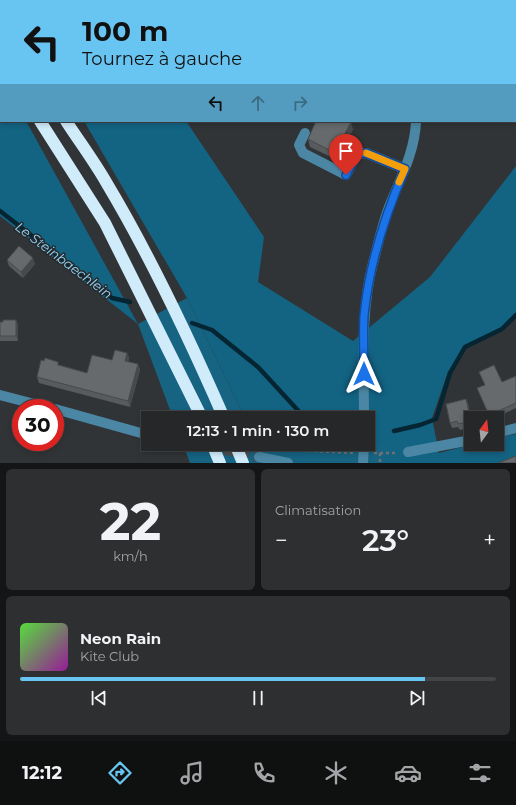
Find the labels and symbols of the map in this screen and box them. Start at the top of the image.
pin [329,134,363,175]
water label: Le Steinbaechlein [12,218,116,302]
position arrow [343,353,385,395]
speed limit sign: 30 [12,399,64,451]
north arrow [464,411,504,451]

